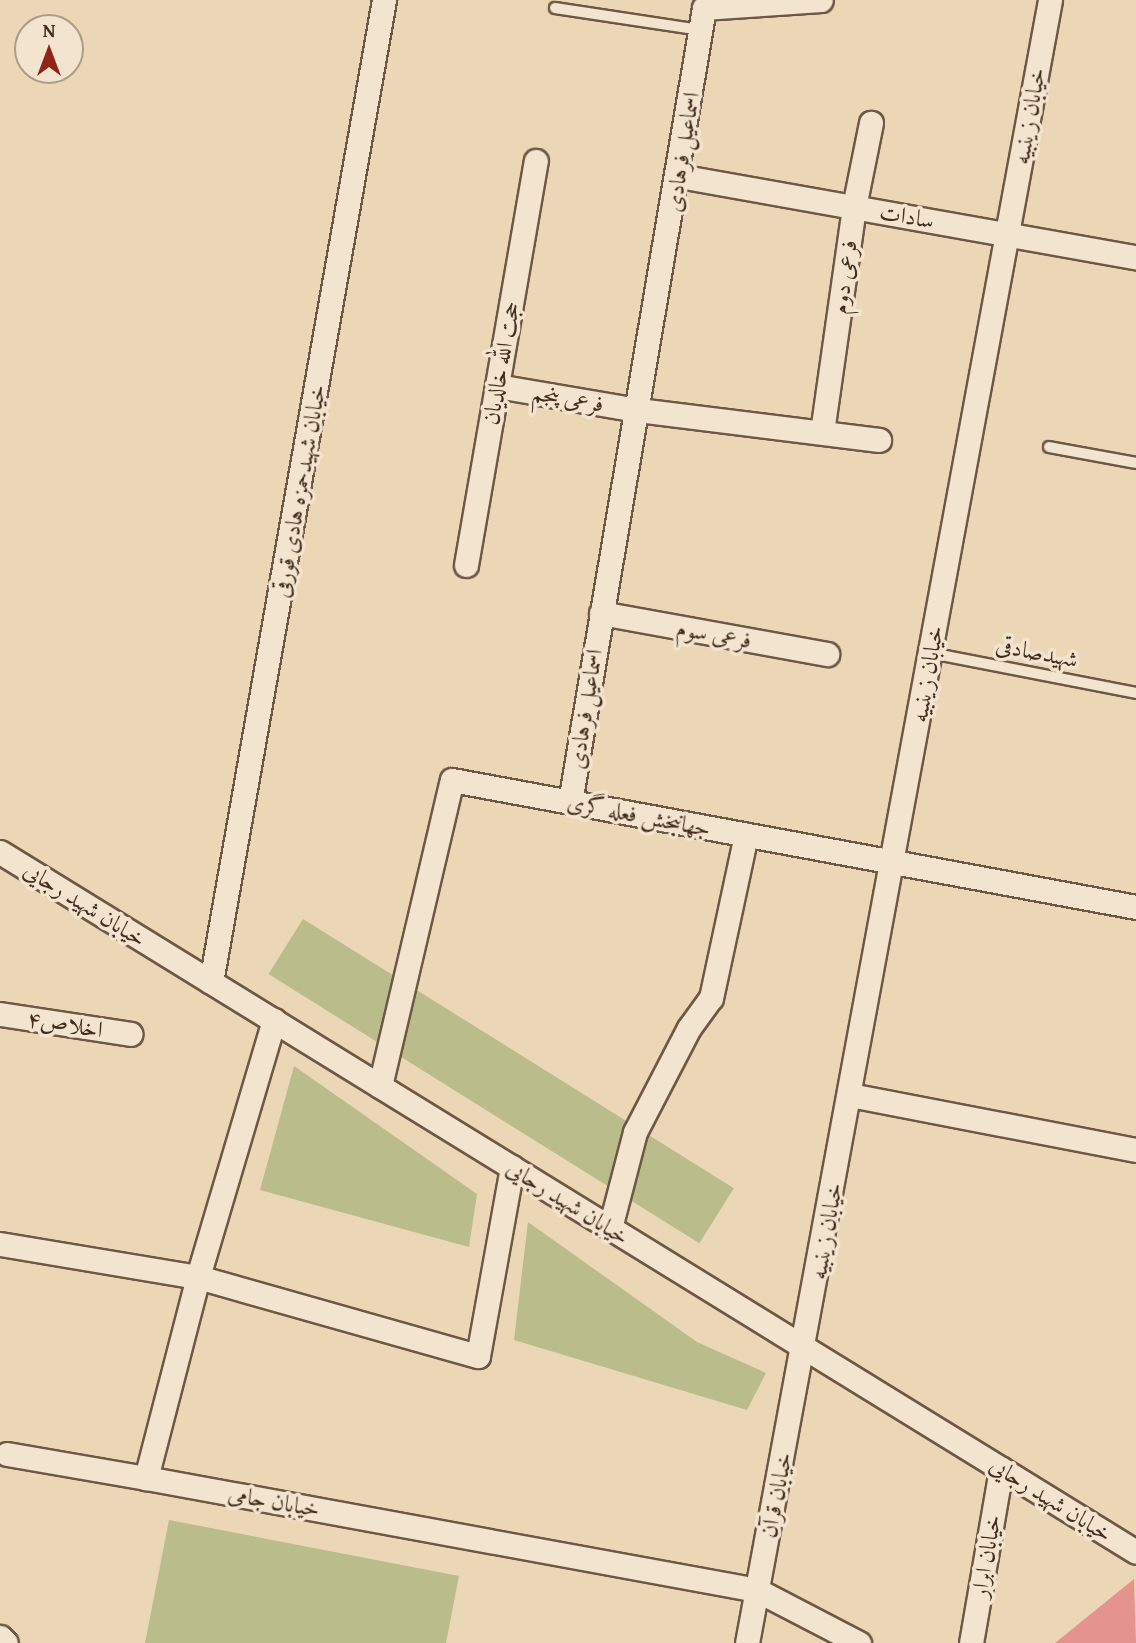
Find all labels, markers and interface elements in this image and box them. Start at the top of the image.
north arrow [14,14,84,84]
text: N [43,16,55,44]
street label: خیابان زینبیه [1007,66,1051,166]
street label: اسماعیل فرهادی [659,90,705,214]
street label: سادات [878,198,936,234]
street label: فرعی دوم [825,238,863,316]
street label: حجت الله خالدیان [477,299,525,427]
street label: فرعی پنجم [530,378,606,418]
street label: خیابان شهیدحمزه هادی قورقی [267,382,331,600]
street label: فرعی سوم [674,614,754,654]
street label: خیابان زینبیه [905,624,949,724]
street label: شهیدصادقی [994,631,1080,673]
street label: اسماعیل فرهادی [562,647,608,771]
street label: جهانبخش فعله گری [565,788,713,842]
street label: خیابان شهید رجایی [19,855,151,953]
street label: اخلاص۴ [25,1004,105,1044]
street label: خیابان شهید رجایی [502,1153,634,1251]
street label: خیابان زینبیه [804,1181,848,1281]
street label: خیابان قرآن [754,1450,798,1540]
street label: خیابان شهید رجایی [985,1450,1117,1548]
street label: خیابان جامی [226,1479,322,1523]
street label: خیابان ابرار [965,1512,1007,1600]

